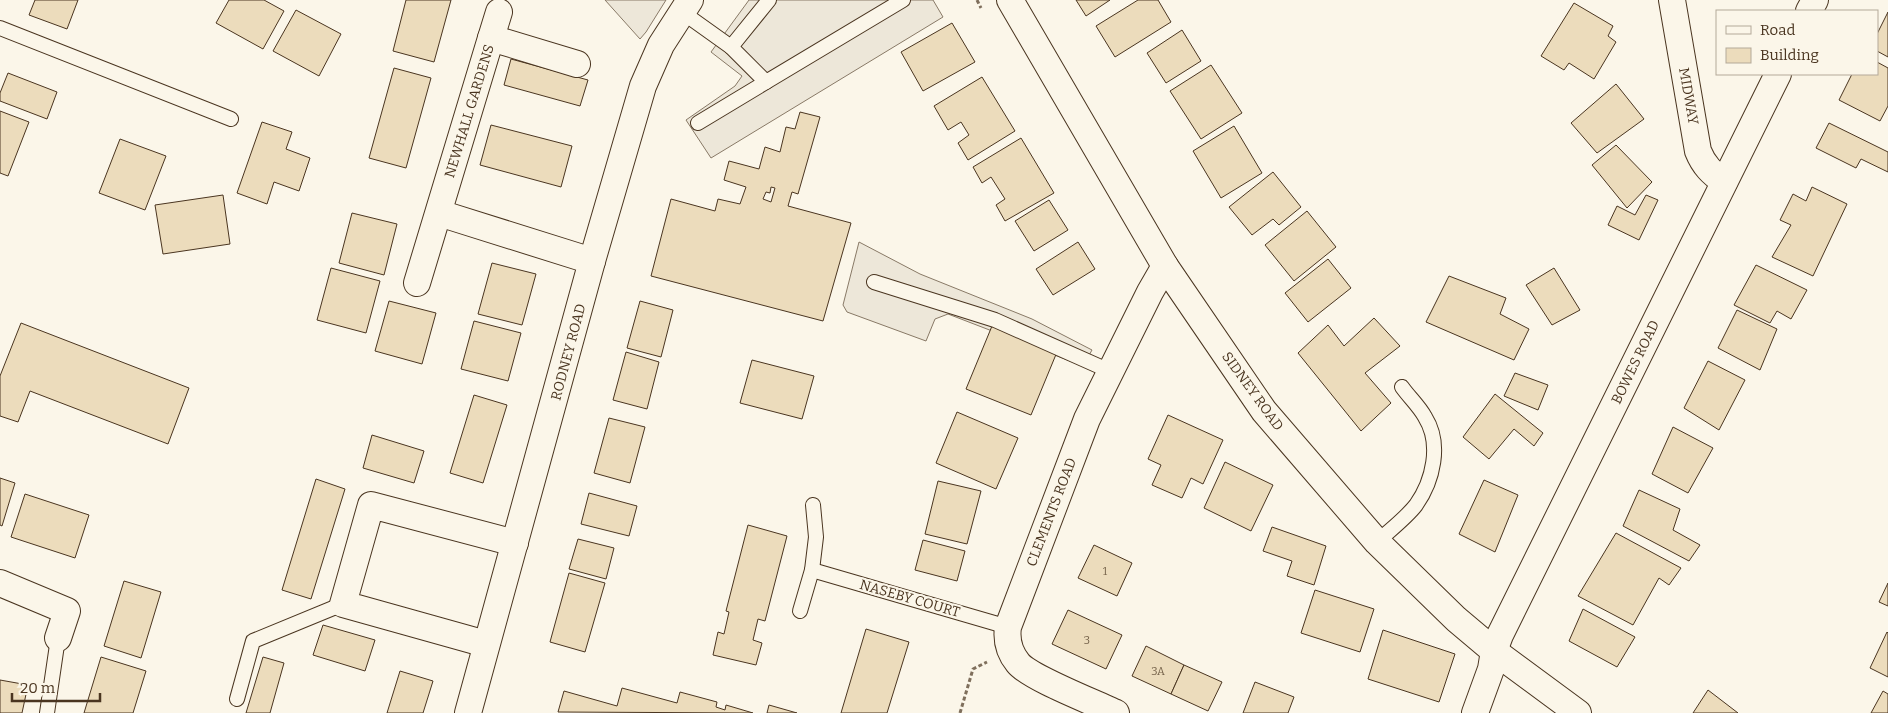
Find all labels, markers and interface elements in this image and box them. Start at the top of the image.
legend [1716,10,1878,75]
text: Road [1760,21,1795,39]
street label: NEWHALL GARDENS [441,42,498,180]
text: Building [1760,46,1819,64]
street label: MIDWAY [1675,66,1702,126]
street label: RODNEY ROAD [547,302,590,402]
street label: BOWES ROAD [1608,318,1663,407]
street label: SIDNEY ROAD [1218,349,1287,434]
street label: CLEMENTS ROAD [1023,455,1080,569]
house number: 1 [1103,565,1108,578]
street label: NASEBY COURT [858,576,962,621]
house number: 3 [1084,634,1090,647]
house number: 3A [1151,665,1165,678]
scale bar [12,670,100,702]
text: 20 m [20,679,56,697]

